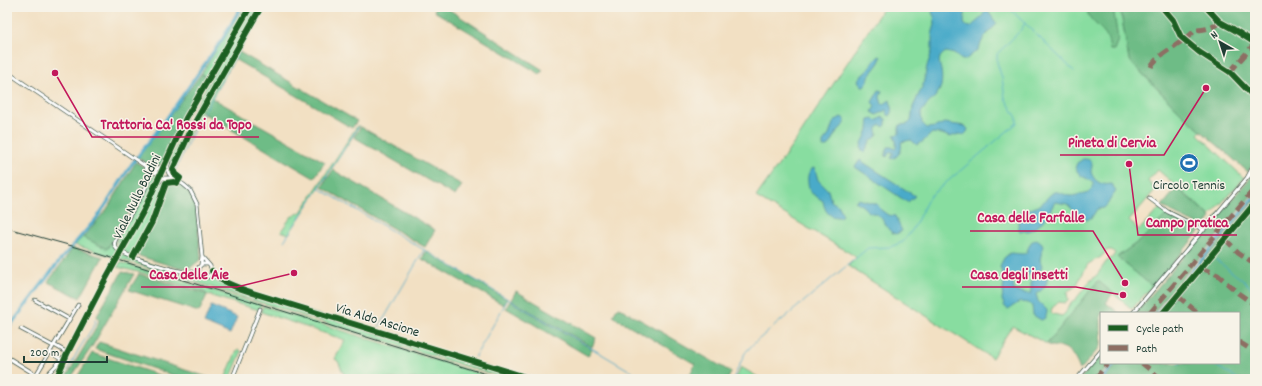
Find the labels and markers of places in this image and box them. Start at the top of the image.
callout: Trattoria Ca' Rossi da Topo [92,110,259,137]
callout: Pineta di Cervia [1060,128,1164,155]
sports icon: Circolo Tennis [1178,152,1200,174]
place label: Circolo Tennis [1153,176,1225,196]
callout: Casa delle Farfalle [970,204,1093,231]
callout: Campo pratica [1138,208,1237,235]
callout: Casa delle Aie [141,260,237,287]
callout: Casa degli insetti [962,260,1076,287]

